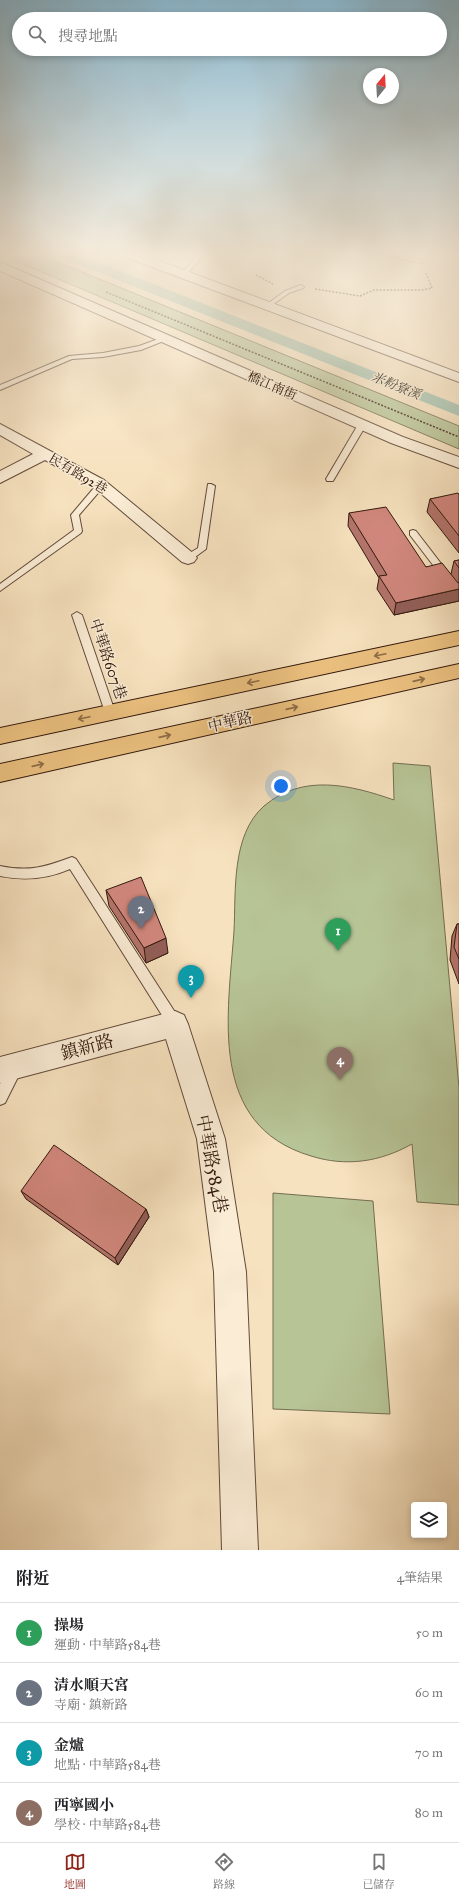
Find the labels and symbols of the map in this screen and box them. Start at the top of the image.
north arrow [363,68,399,104]
street label: 橋江南街 [245,368,299,404]
water label: 米粉寮溪 [369,369,425,404]
street label: 民有路92巷 [46,450,110,498]
street label: 中華路607巷 [86,616,130,702]
one-way arrow [374,651,387,659]
one-way arrow [412,675,425,683]
one-way arrow [246,678,259,686]
one-way arrow [285,704,298,711]
street label: 中華路 [206,708,254,736]
one-way arrow [78,714,91,722]
one-way arrow [158,732,171,740]
one-way arrow [31,760,44,768]
your location [271,776,291,796]
pin: 2 [128,896,154,929]
pin: 1 [325,918,351,951]
pin: 3 [178,965,204,998]
street label: 鎮新路 [58,1029,116,1065]
pin: 4 [327,1047,353,1080]
street label: 中華路584巷 [192,1113,232,1215]

